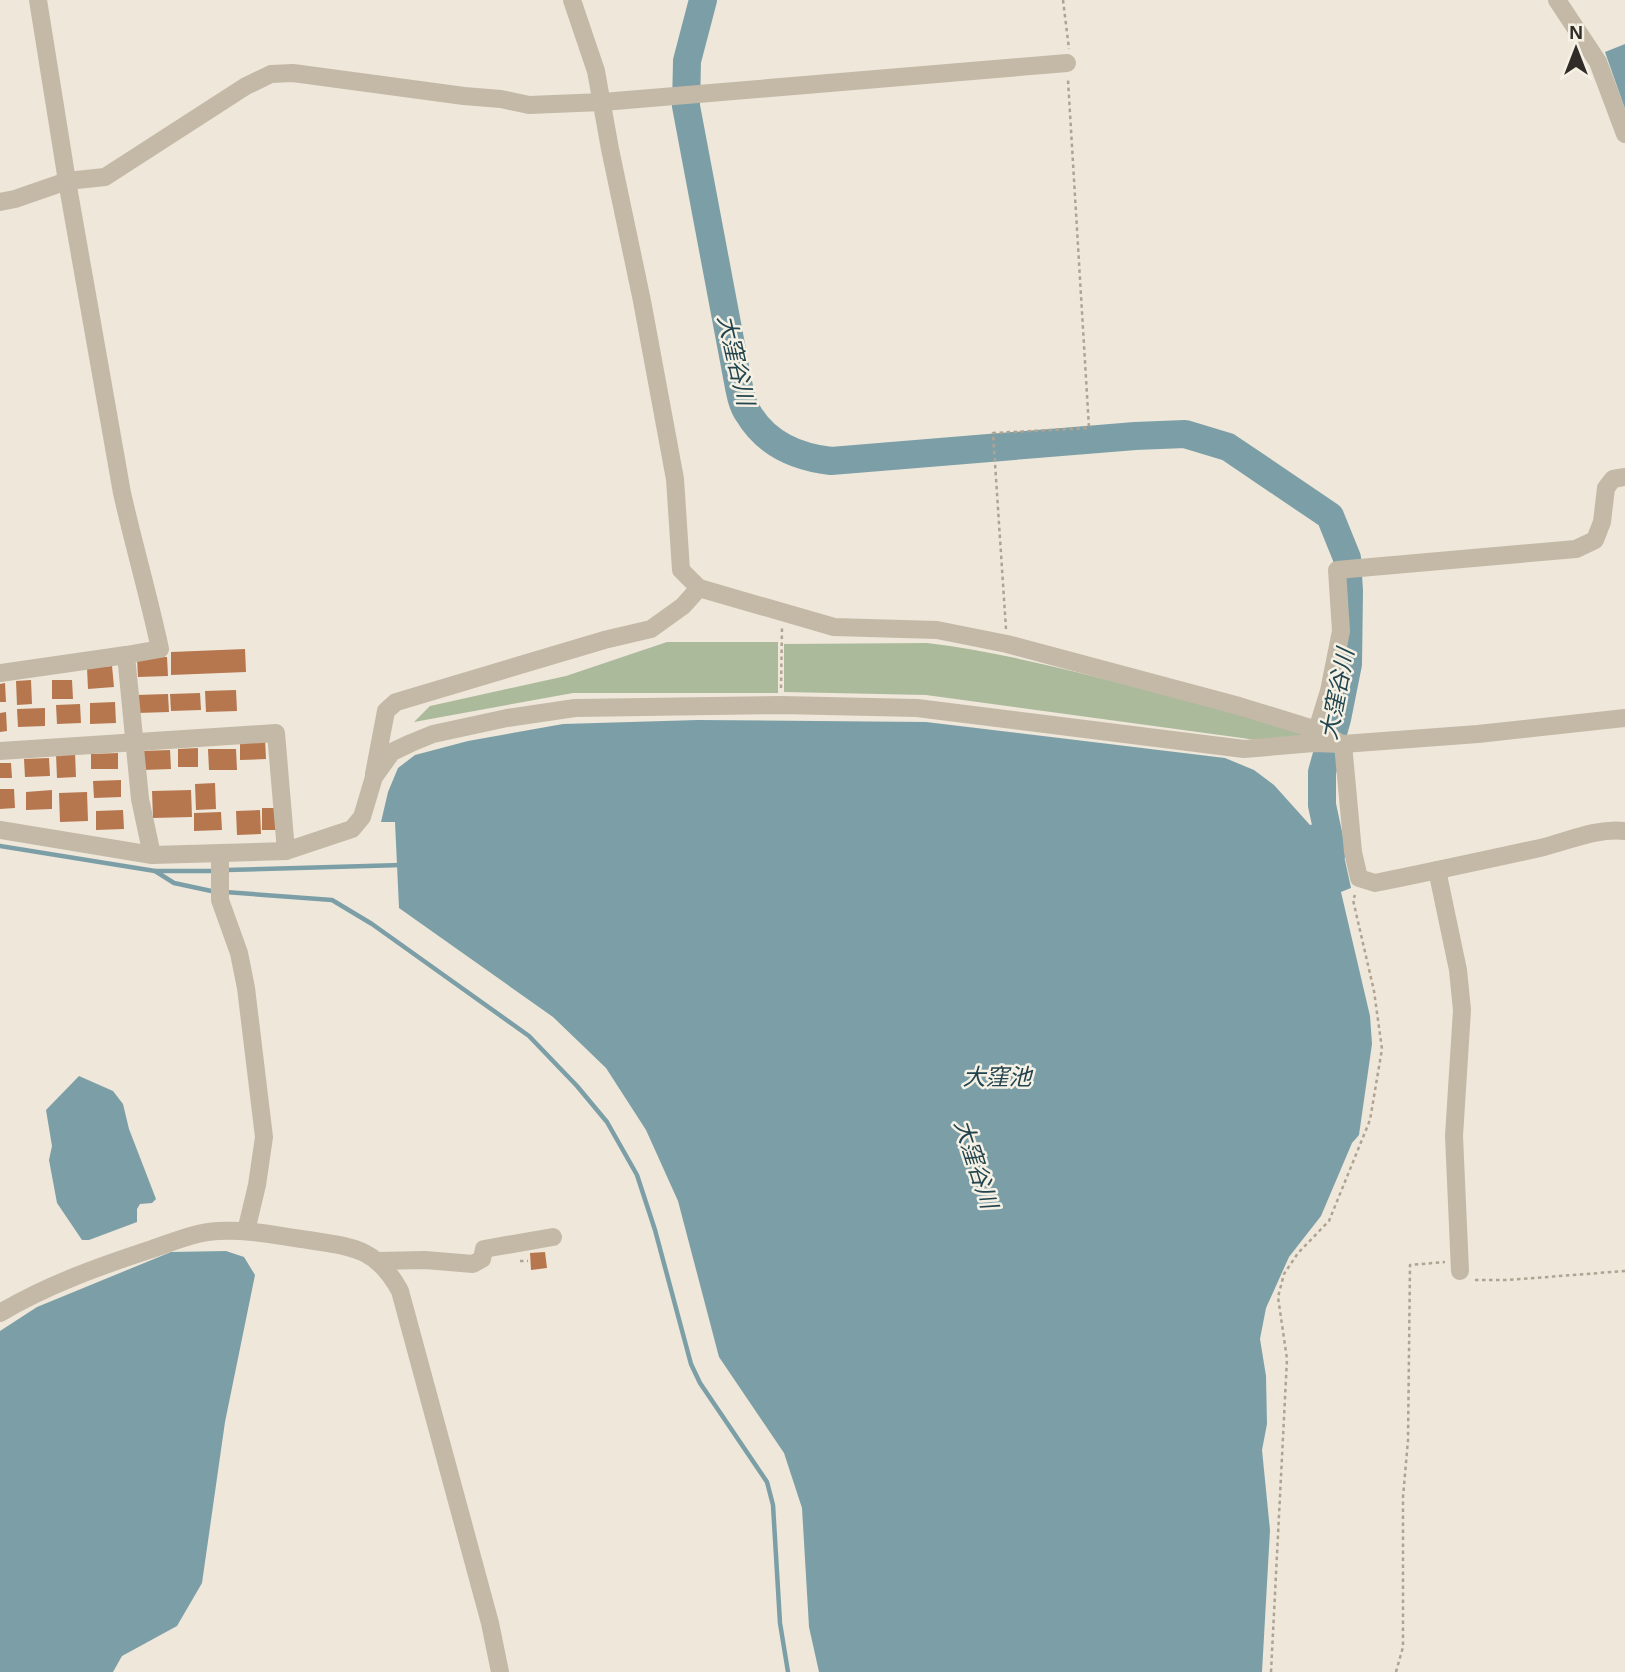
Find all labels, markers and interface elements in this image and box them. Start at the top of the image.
north arrow [1541,14,1611,84]
text: N [1569,22,1583,43]
water label: 大窪谷川 [713,312,760,411]
water label: 大窪谷川 [1315,643,1359,742]
water label: 大窪池 [963,1064,1034,1090]
water label: 大窪谷川 [949,1116,1004,1215]

